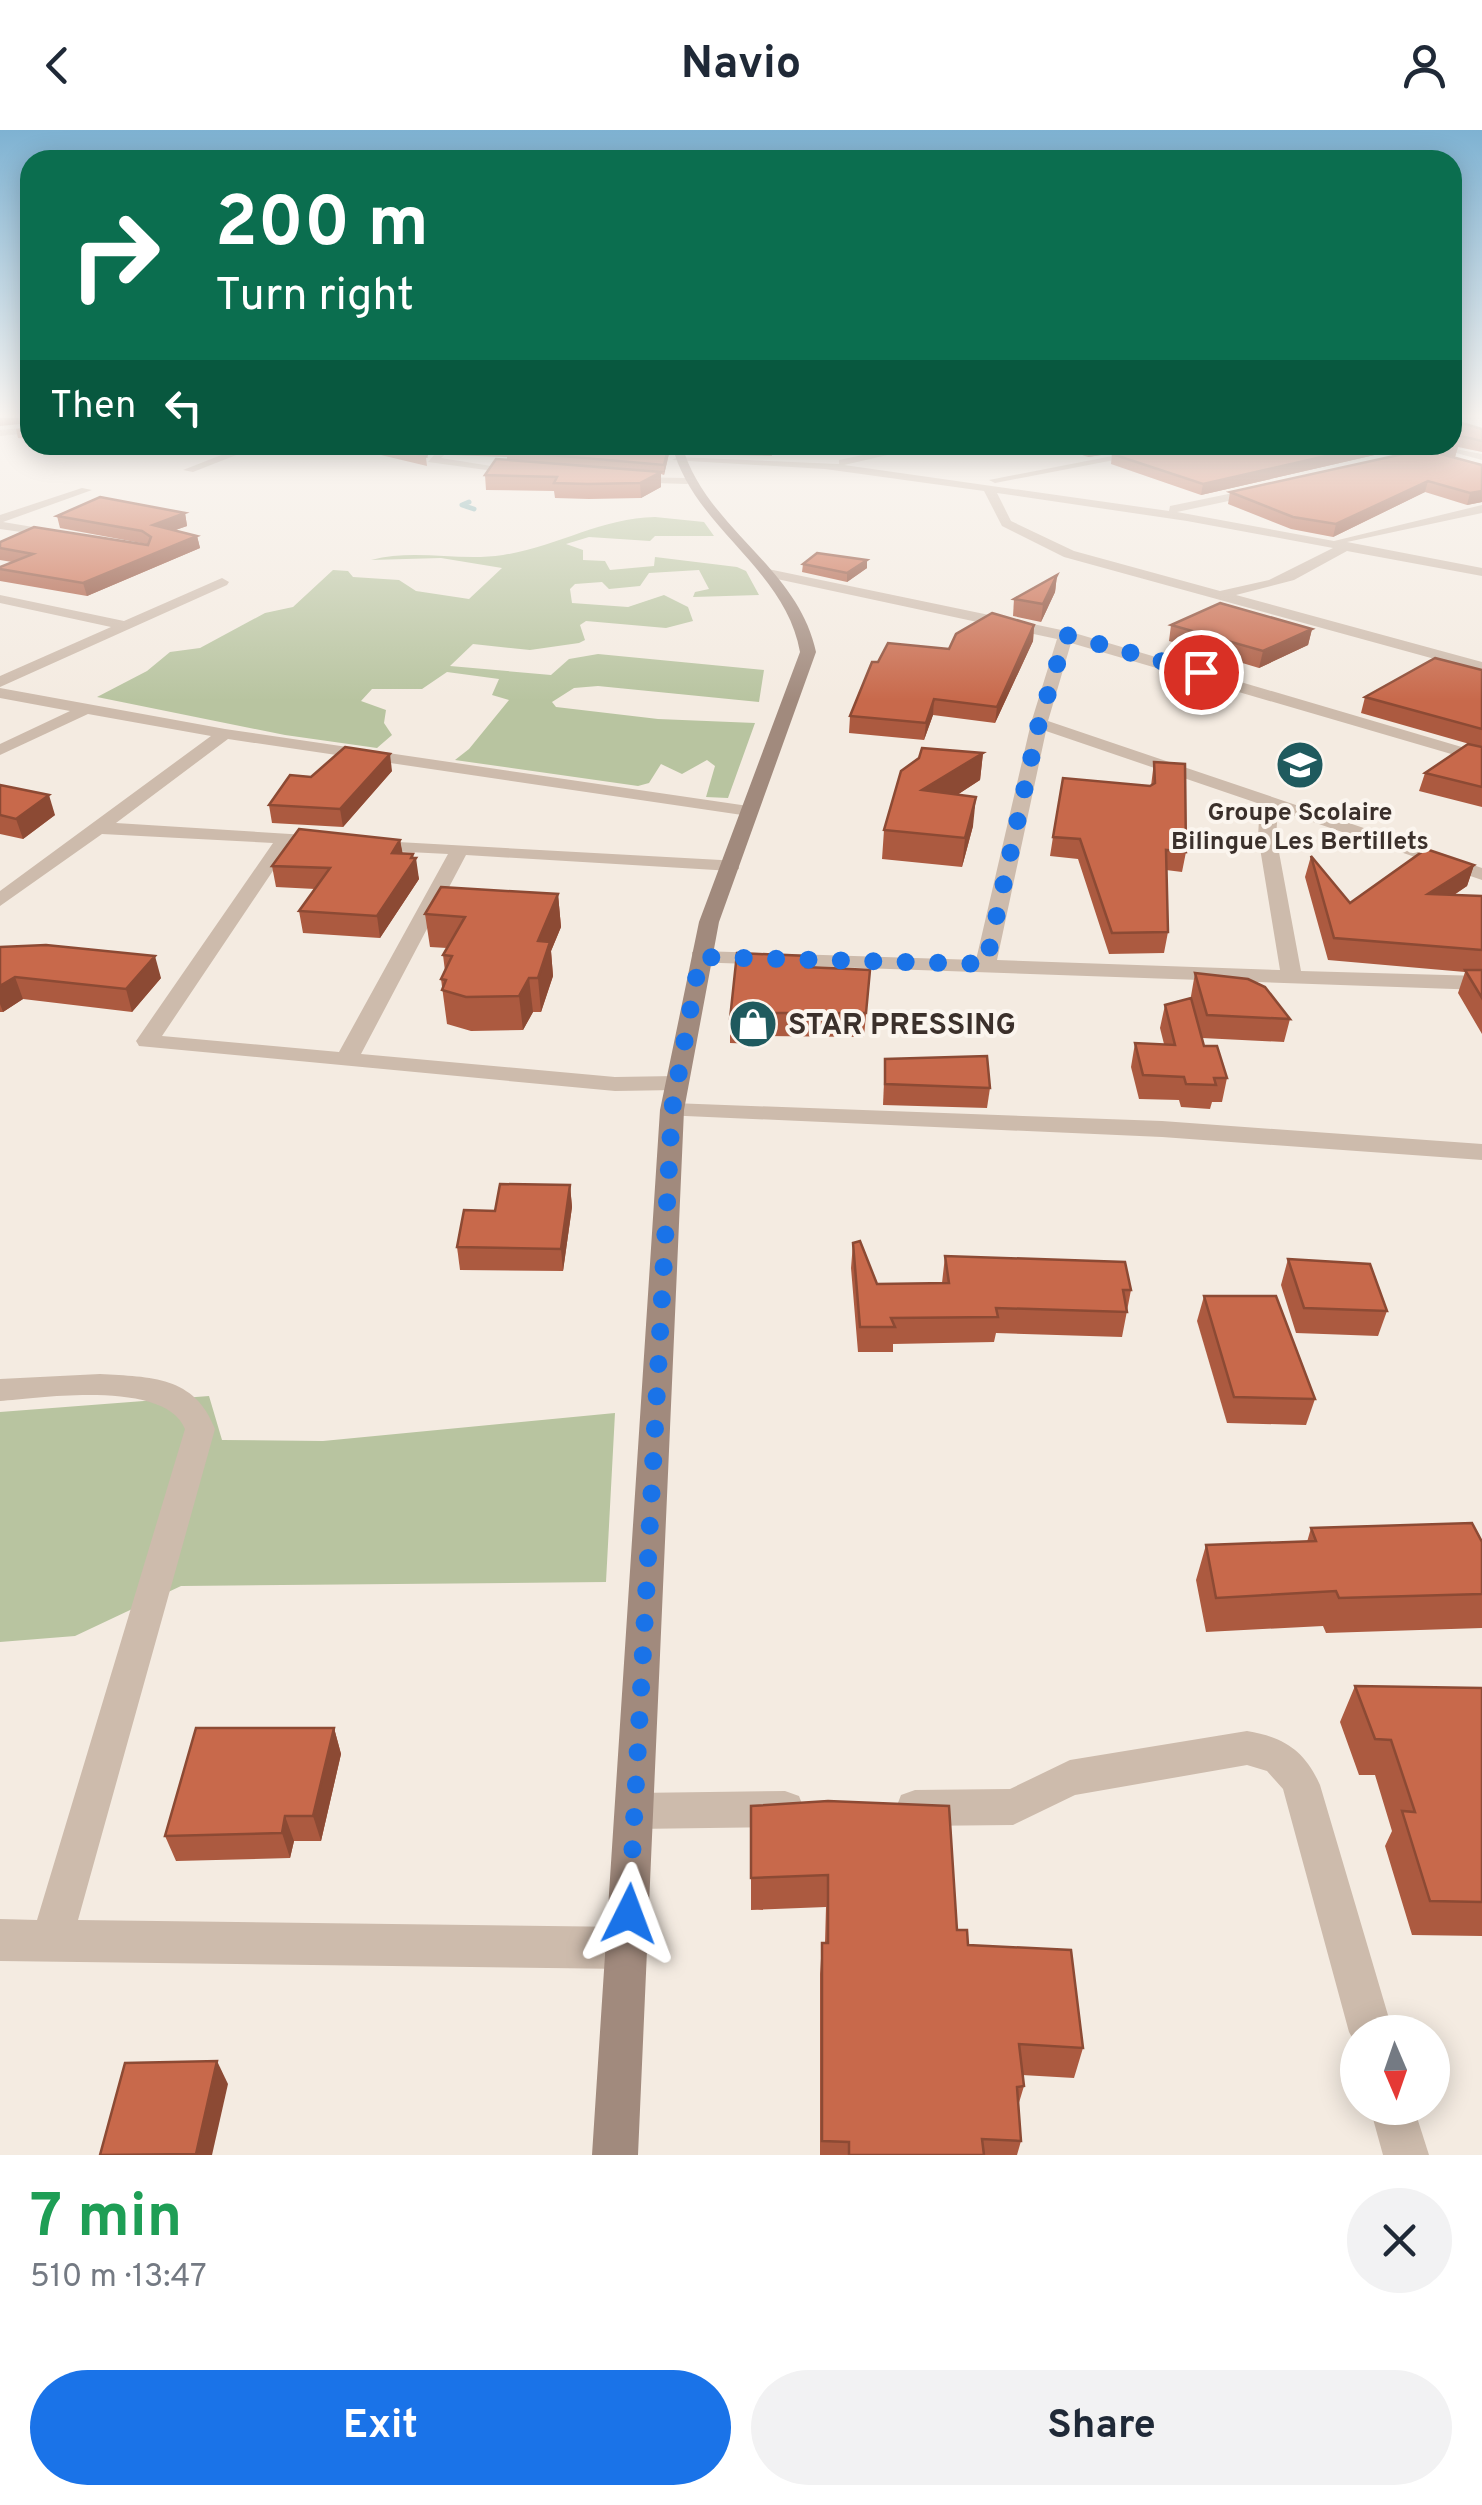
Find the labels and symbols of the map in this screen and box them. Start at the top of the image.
pin [1159,630,1244,715]
school or university icon: Groupe Scolaire Bilingue Les Bertillets [1274,739,1326,791]
place label: Groupe Scolaire Bilingue Les Bertillets [1171,798,1429,859]
shop icon: STAR PRESSING [727,998,779,1050]
place label: STAR PRESSING [788,1008,1016,1045]
position arrow [577,1862,681,1966]
north arrow [1340,2015,1450,2125]

